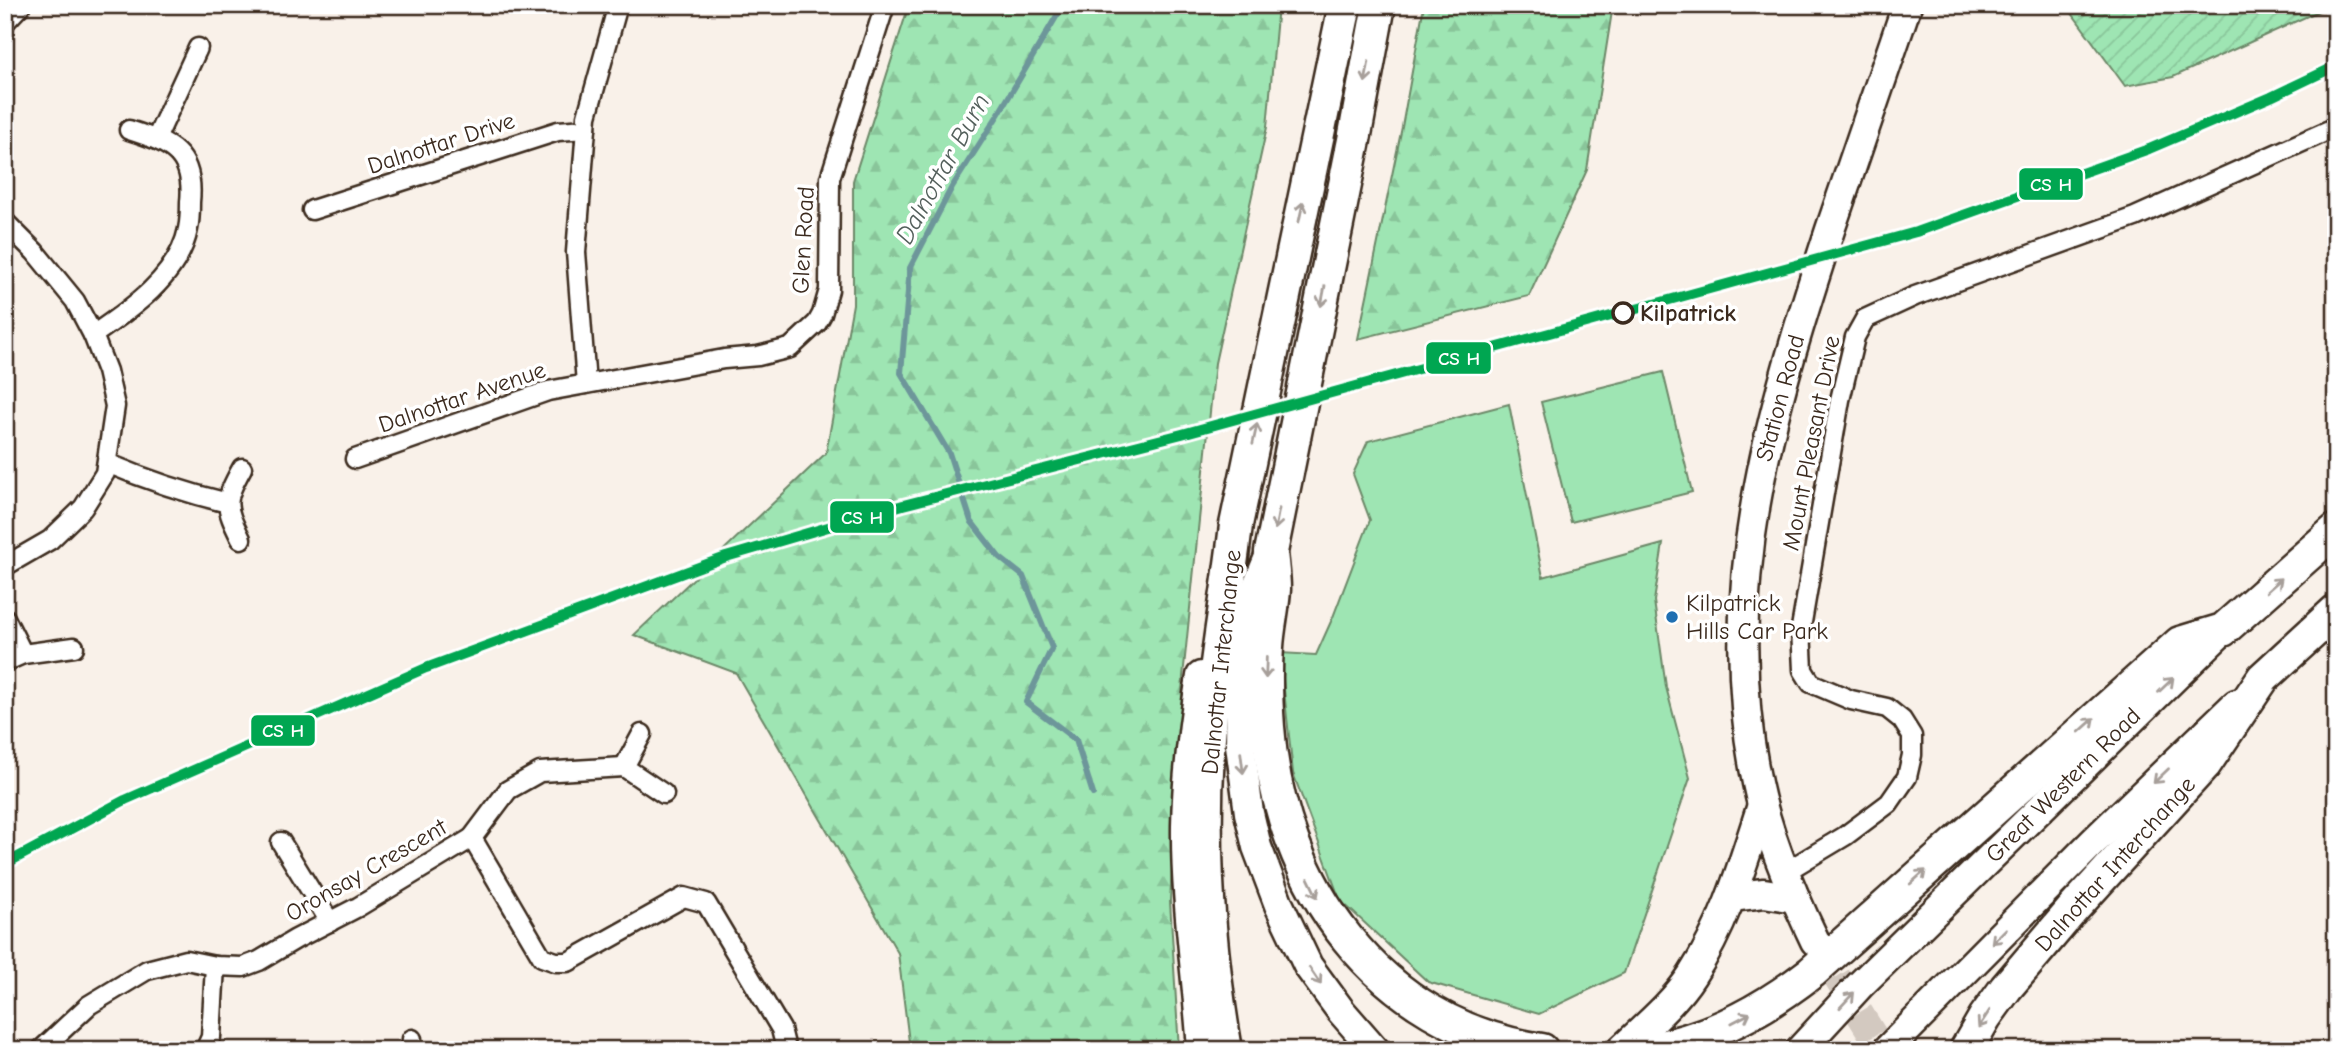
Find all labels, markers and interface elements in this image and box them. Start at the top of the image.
one-way arrow [1359,60,1373,83]
water label: Dalnottar Burn [890,89,996,249]
street label: Dalnottar Drive [364,106,518,180]
line badge: CS H [2018,167,2084,201]
text: CS H [2030,174,2072,196]
street label: Glen Road [786,186,820,294]
one-way arrow [1295,201,1309,224]
one-way arrow [1315,284,1329,307]
place label: Kilpatrick [1640,299,1736,327]
marker: Kilpatrick [1612,302,1634,324]
street label: Station Road [1750,332,1810,464]
street label: Mount Pleasant Drive [1776,333,1846,553]
line badge: CS H [1425,341,1492,375]
text: CS H [1438,348,1480,370]
street label: Dalnottar Avenue [375,355,549,439]
one-way arrow [1248,423,1262,446]
line badge: CS H [829,500,895,534]
text: CS H [841,507,883,529]
one-way arrow [1270,507,1284,530]
street label: Dalnottar Interchange [1195,548,1247,776]
one-way arrow [2265,577,2283,593]
place label: Kilpatrick Hills Car Park [1686,589,1828,645]
marker: Kilpatrick Hills Car Park [1664,609,1680,625]
one-way arrow [1260,657,1273,680]
one-way arrow [2157,677,2175,693]
street label: Great Western Road [1980,702,2146,868]
line badge: CS H [250,714,316,747]
one-way arrow [2078,718,2096,734]
text: CS H [262,720,304,742]
one-way arrow [1235,751,1248,773]
one-way arrow [2153,767,2170,784]
street label: Dalnottar Interchange [2029,771,2201,957]
street label: Oronsay Crescent [281,812,452,927]
one-way arrow [1909,869,1927,885]
one-way arrow [1307,877,1321,898]
one-way arrow [1991,927,2008,944]
one-way arrow [1308,966,1322,985]
one-way arrow [1838,992,1855,1009]
one-way arrow [1977,1009,1991,1028]
one-way arrow [1730,1011,1751,1025]

